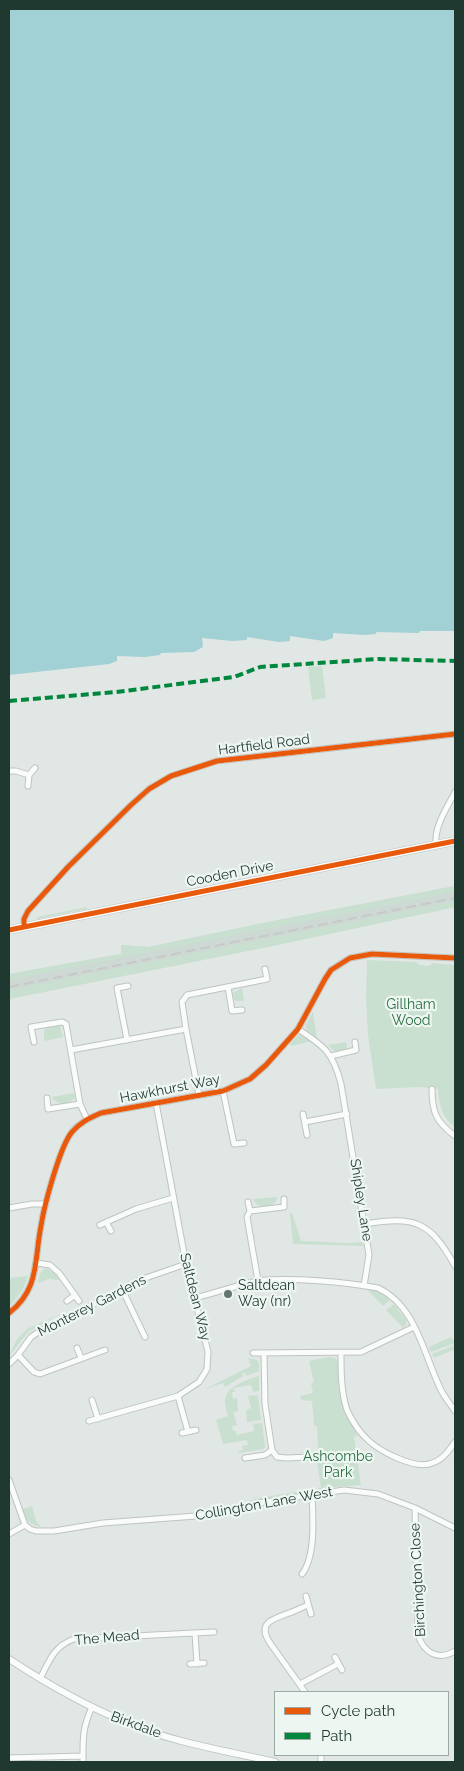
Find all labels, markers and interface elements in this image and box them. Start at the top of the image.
street label: Hartfield Road [217,731,311,759]
street label: Cooden Drive [185,857,275,891]
park label: Gillham Wood [386,997,436,1030]
street label: Hawkhurst Way [118,1071,222,1107]
street label: Shipley Lane [346,1157,376,1243]
street label: Saltdean Way [176,1251,214,1343]
street label: Monterey Gardens [35,1271,149,1341]
place label: Saltdean Way (nr) [238,1278,295,1310]
marker: Saltdean Way (nr) [222,1288,234,1300]
park label: Ashcombe Park [303,1449,373,1481]
street label: Collington Lane West [194,1484,334,1524]
street label: Birchington Close [407,1523,429,1637]
street label: The Mead [74,1627,140,1649]
legend [274,1691,449,1756]
text: Cycle path [321,1702,395,1720]
street label: Birkdale [108,1708,164,1742]
text: Path [321,1727,352,1745]

